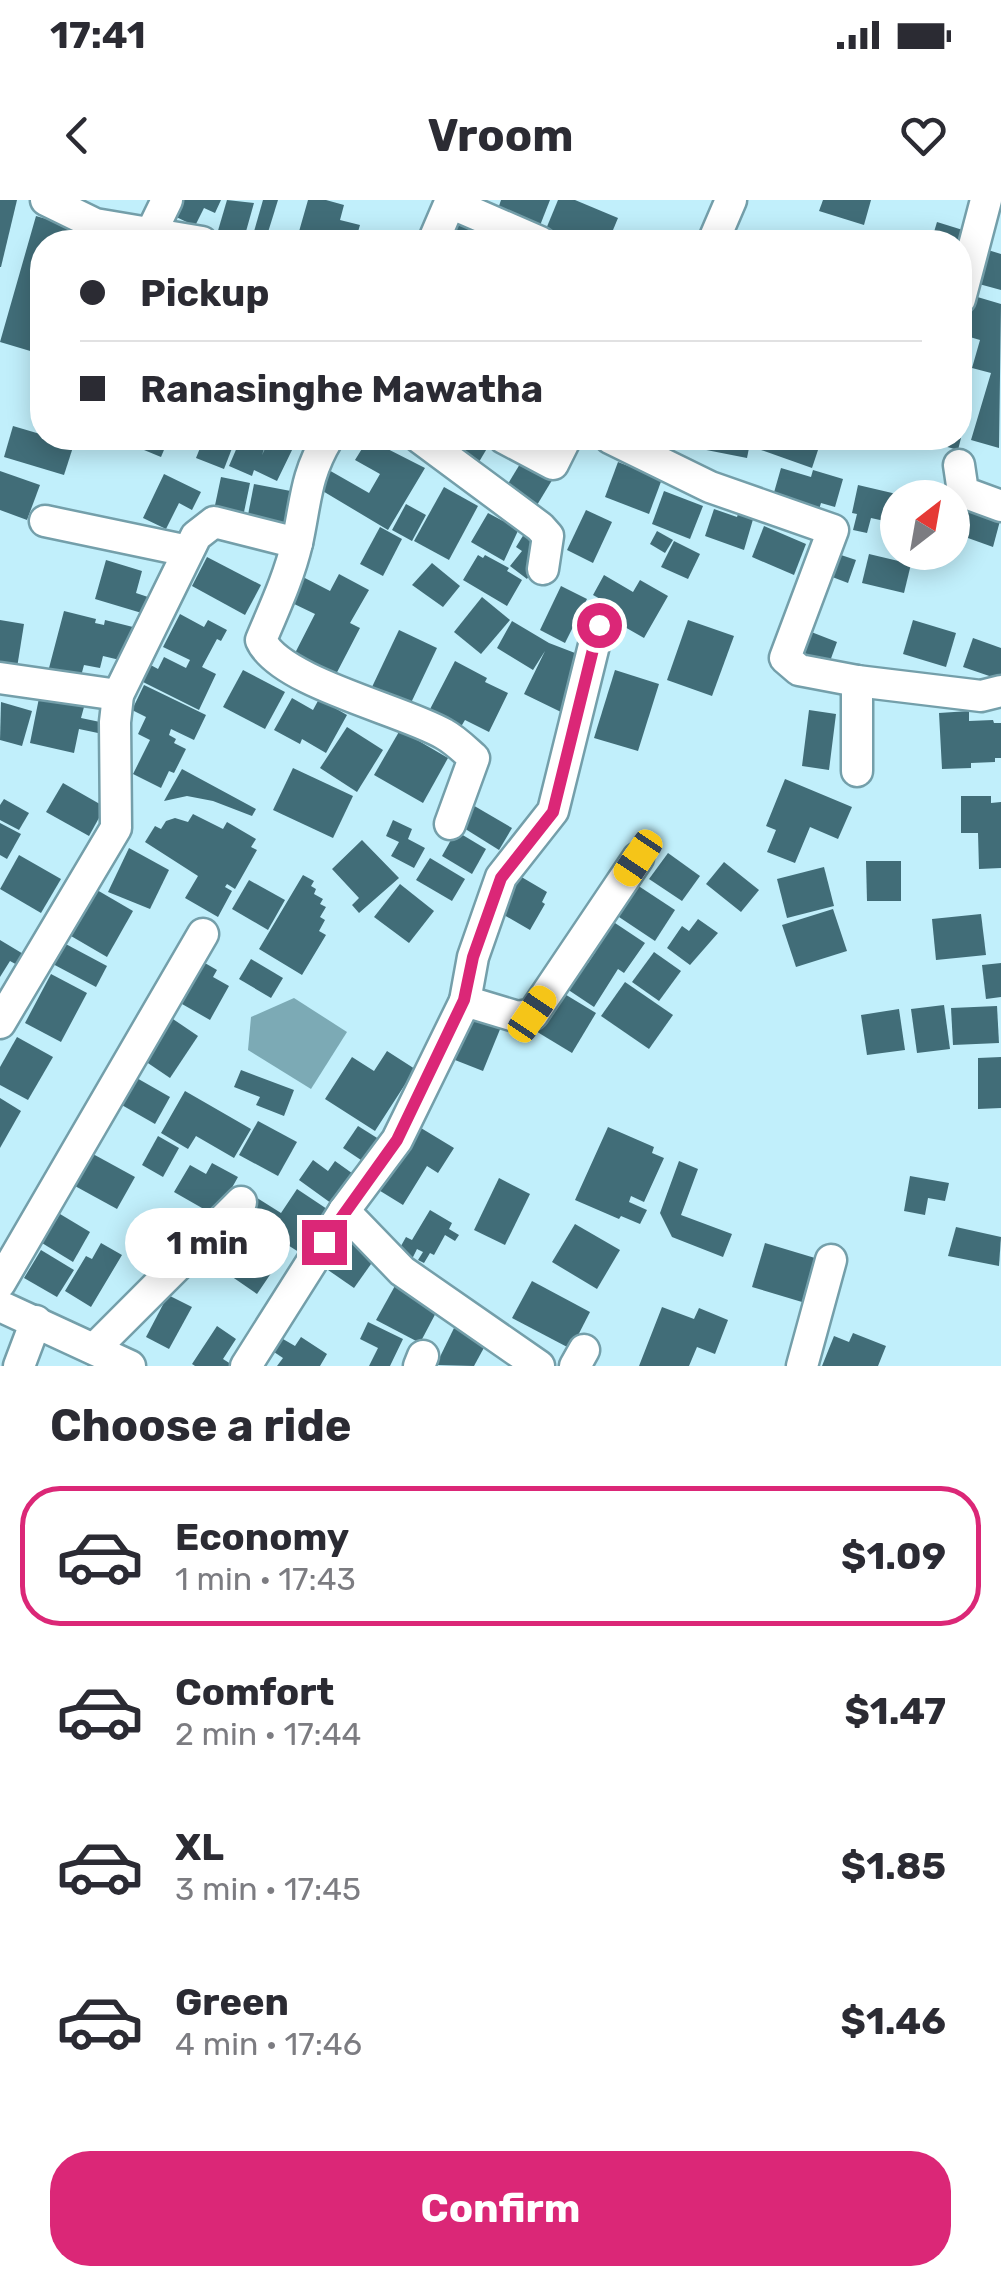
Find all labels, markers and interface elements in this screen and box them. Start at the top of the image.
text: 17:41 [50,12,146,58]
icon: back [50,108,105,163]
icon: heart [896,108,951,163]
text: Vroom [427,109,574,162]
text: Pickup [140,270,269,316]
text: Ranasinghe Mawatha [140,366,543,412]
north arrow [880,480,970,570]
map controls [880,480,970,570]
route start [577,603,622,648]
car [609,825,667,891]
car [503,981,561,1047]
callout: 1 min [124,1207,289,1277]
route end [302,1220,347,1265]
text: 1 min [167,1224,248,1262]
text: Choose a ride [50,1399,352,1452]
icon: car [55,1511,145,1601]
text: Economy [175,1514,349,1560]
text: $1.09 [841,1533,946,1579]
text: 1 min · 17:43 [175,1560,356,1598]
icon: car [55,1666,145,1756]
text: Comfort [175,1669,334,1715]
text: $1.47 [844,1688,946,1734]
text: 2 min · 17:44 [175,1715,362,1753]
icon: car [55,1821,145,1911]
text: XL [175,1824,224,1870]
text: $1.85 [841,1843,946,1889]
text: 3 min · 17:45 [175,1870,361,1908]
icon: car [55,1976,145,2066]
text: Green [175,1979,289,2025]
text: $1.46 [841,1998,946,2044]
text: 4 min · 17:46 [175,2025,362,2063]
button: Confirm [50,2151,951,2266]

